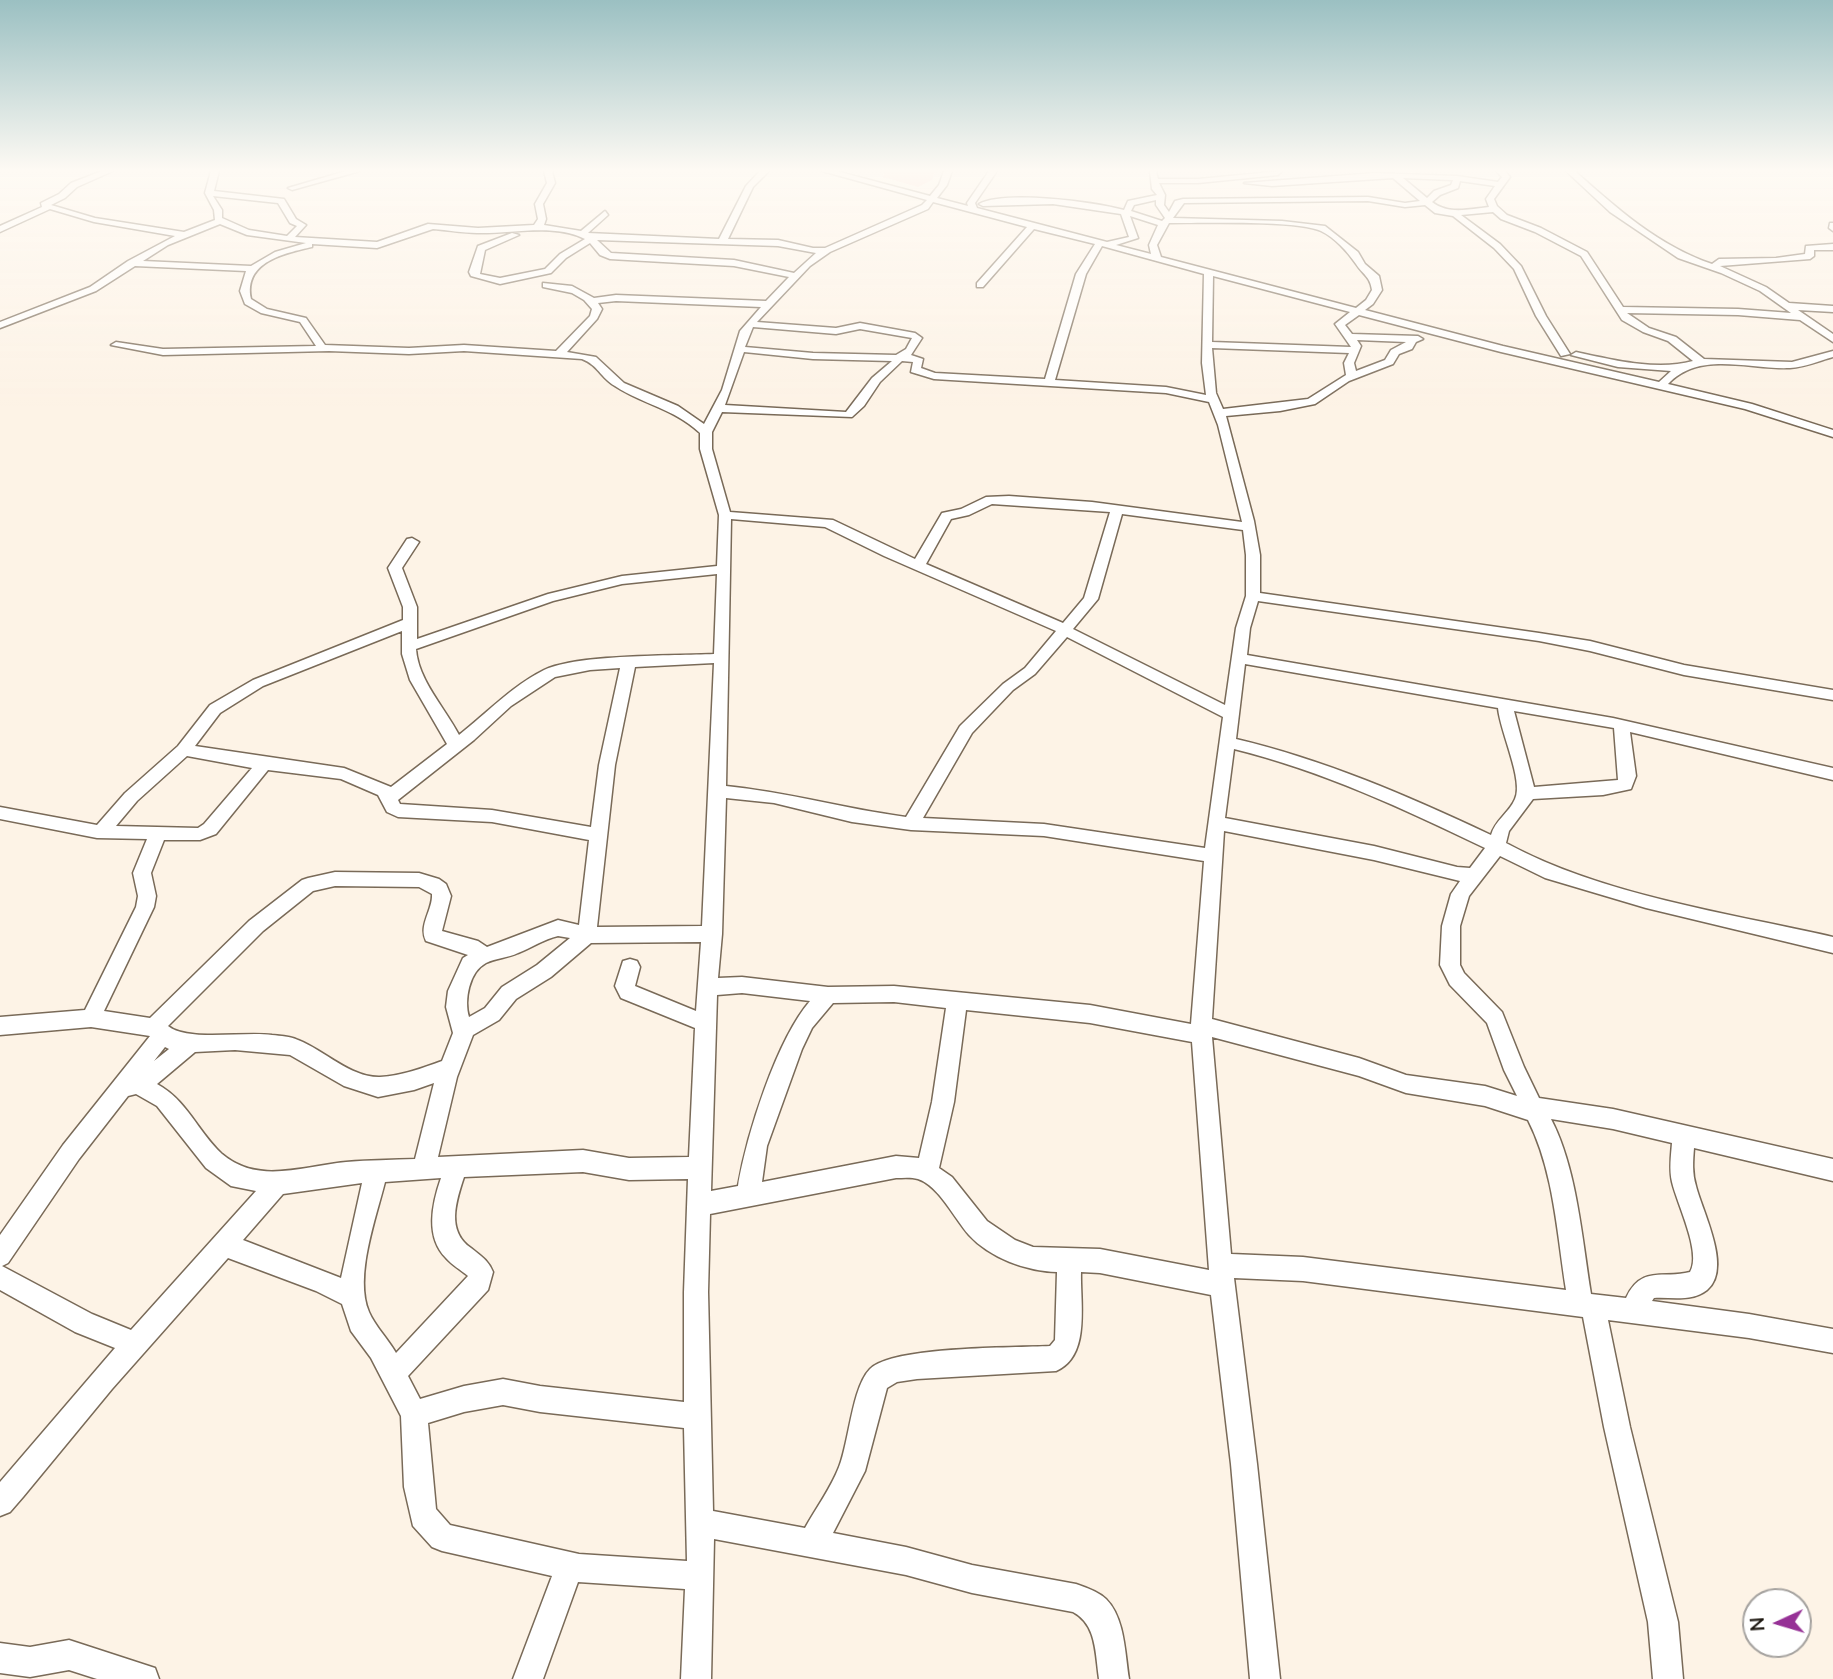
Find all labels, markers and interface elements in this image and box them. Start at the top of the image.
north arrow [1742,1588,1812,1658]
text: N [1745,1616,1772,1632]

